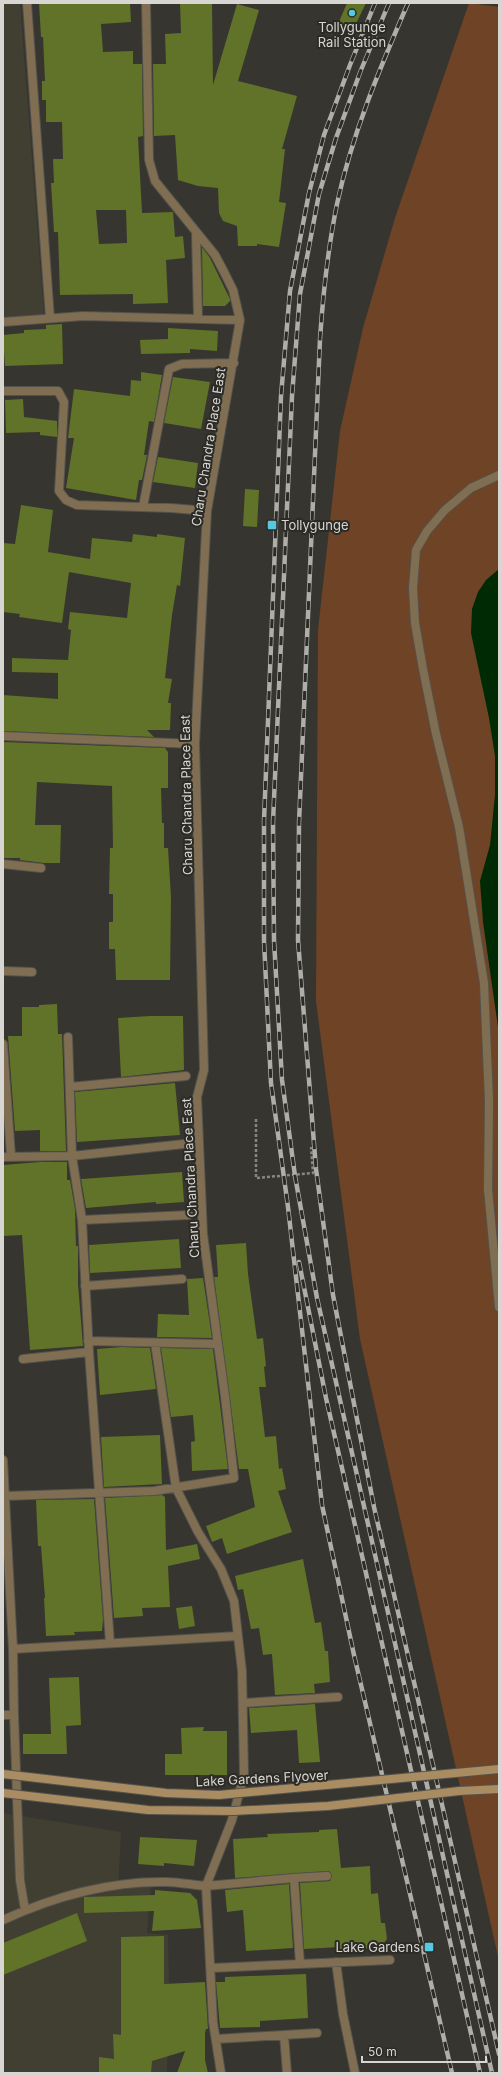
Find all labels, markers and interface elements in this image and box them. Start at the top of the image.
marker: Tollygunge Rail Station [347,8,357,18]
place label: Tollygunge Rail Station [318,19,386,50]
street label: Charu Chandra Place East [188,367,228,527]
place label: Tollygunge [281,517,348,533]
marker: Tollygunge [266,519,278,531]
street label: Charu Chandra Place East [177,715,195,875]
street label: Charu Chandra Place East [178,1098,202,1258]
street label: Lake Gardens Flyover [195,1767,329,1789]
place label: Lake Gardens [336,1939,420,1955]
marker: Lake Gardens [423,1941,435,1953]
scale bar [362,2038,486,2064]
text: 50 m [368,2044,397,2059]

